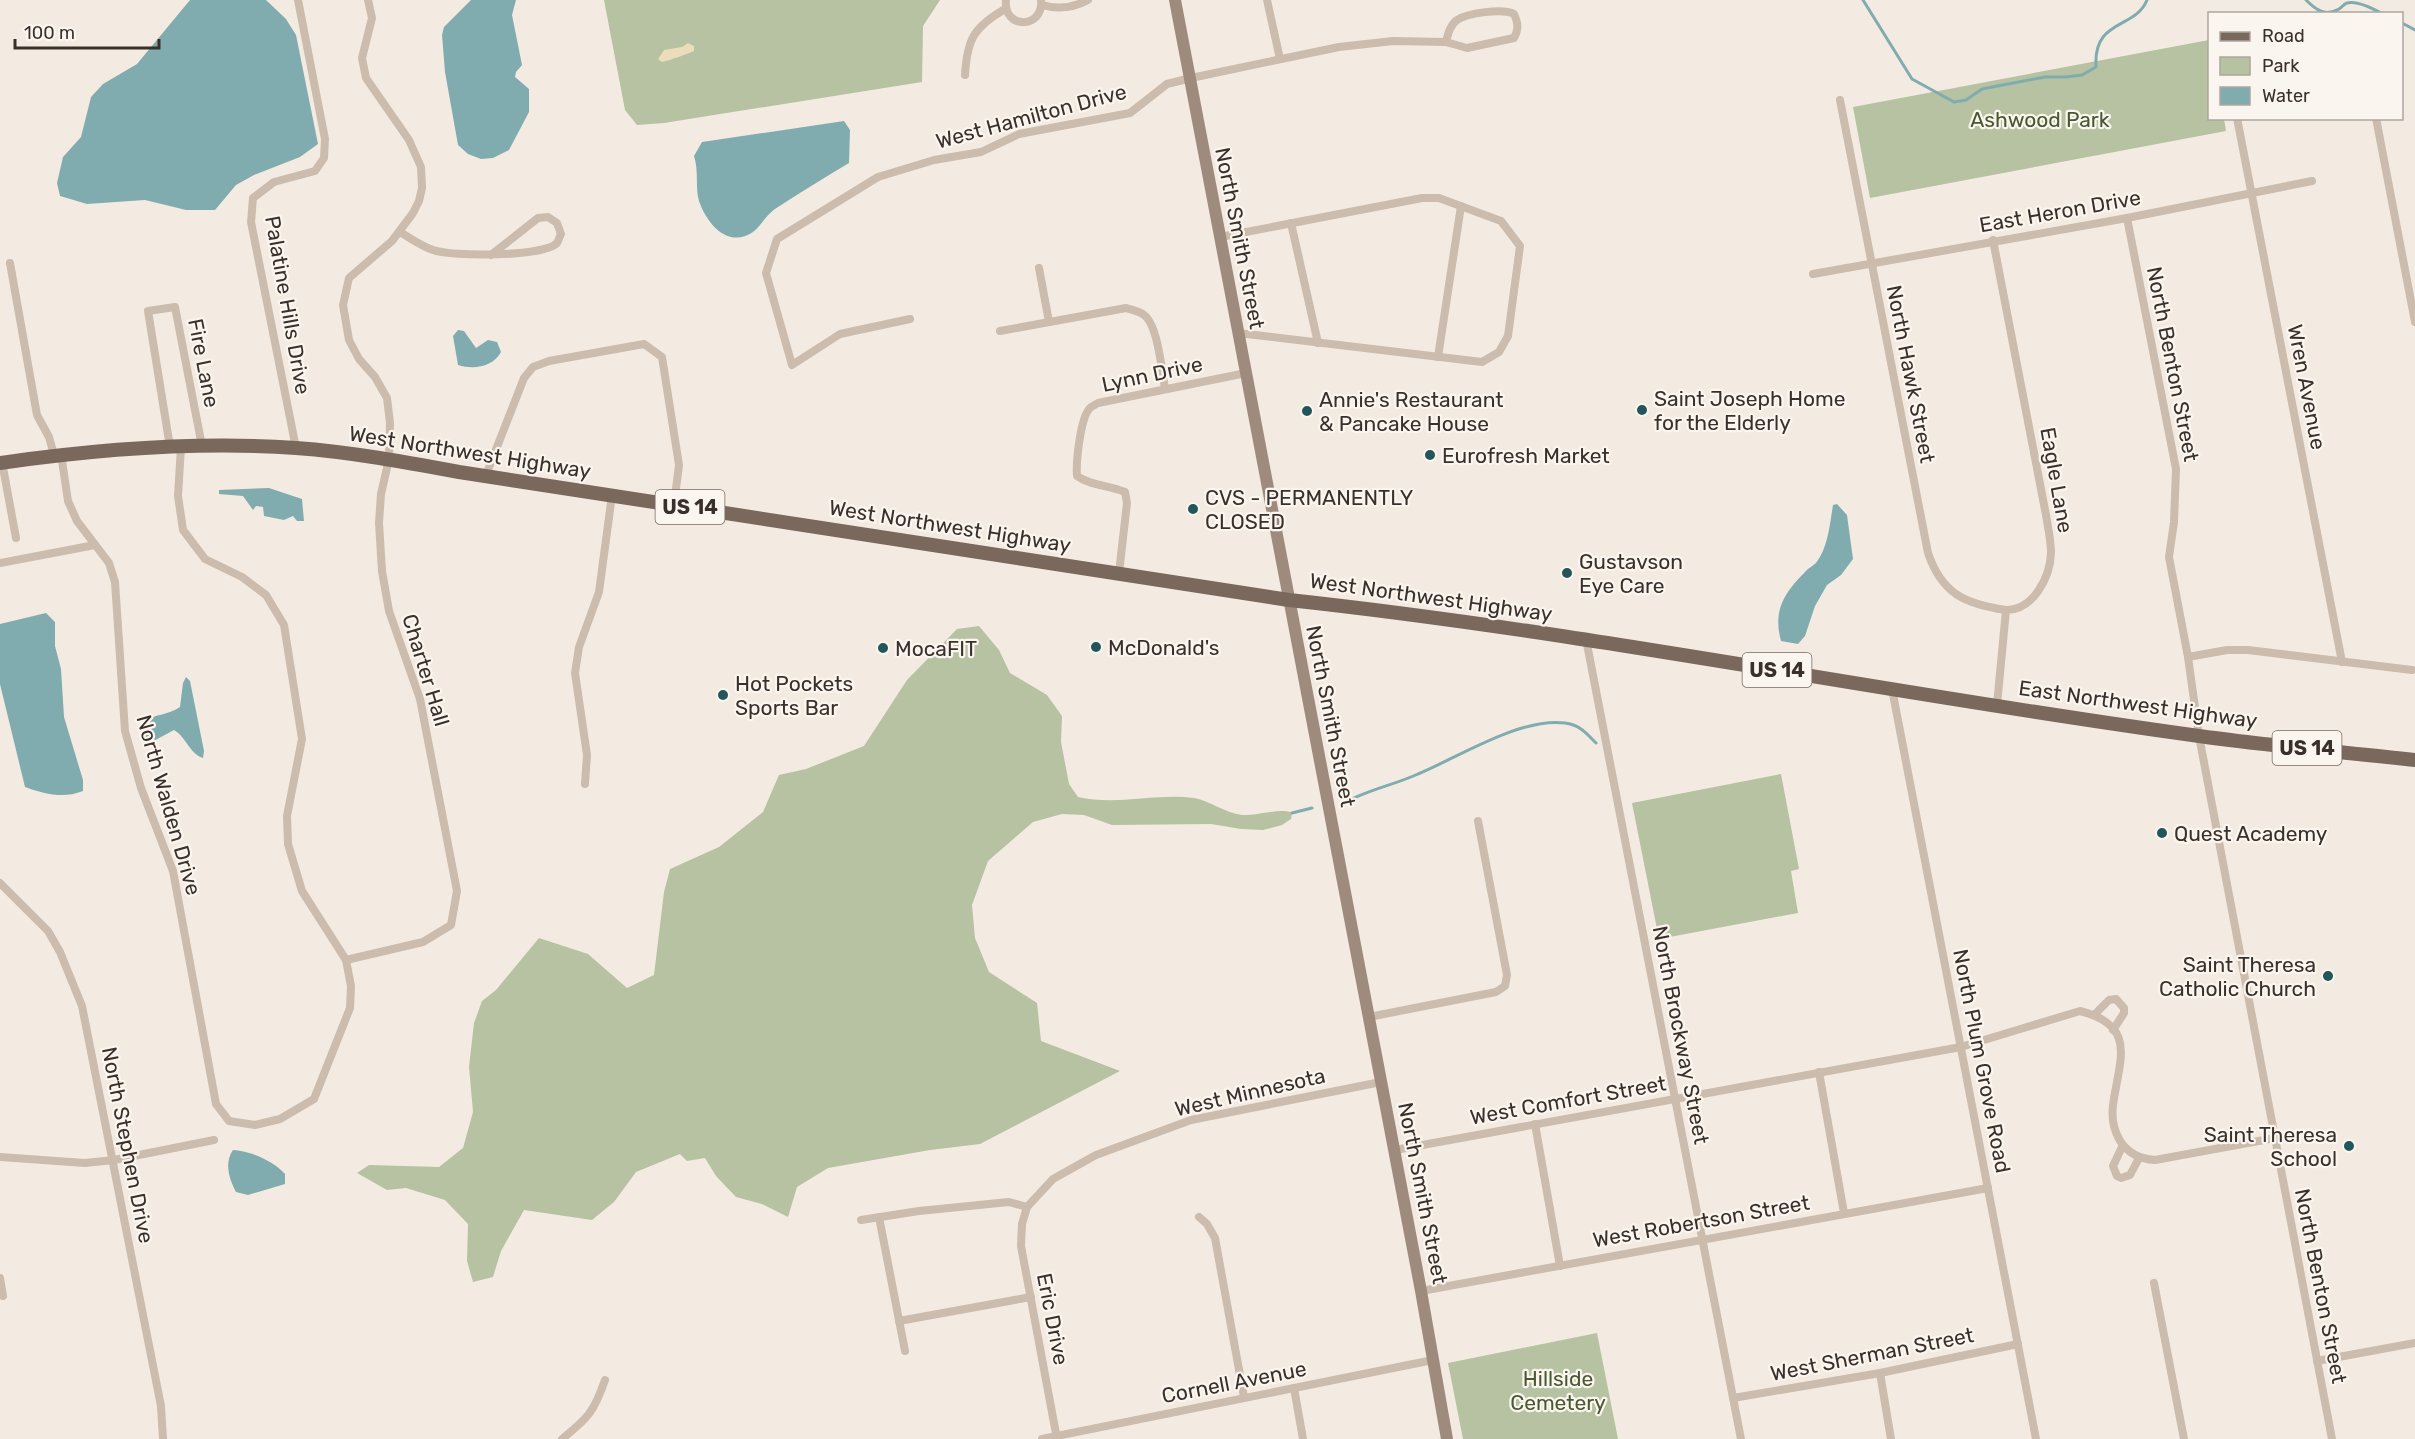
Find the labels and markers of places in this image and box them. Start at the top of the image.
place label: Saint Joseph Home for the Elderly [1654,386,1845,435]
place label: Annie's Restaurant & Pancake House [1319,387,1503,436]
marker: Saint Joseph Home for the Elderly [1635,403,1649,417]
marker: Annie's Restaurant & Pancake House [1300,404,1314,418]
place label: Eurofresh Market [1442,443,1610,468]
marker: Eurofresh Market [1423,448,1437,462]
place label: CVS - PERMANENTLY CLOSED [1205,485,1413,534]
marker: CVS - PERMANENTLY CLOSED [1186,502,1200,516]
place label: Gustavson Eye Care [1579,549,1683,598]
marker: Gustavson Eye Care [1560,566,1574,580]
place label: McDonald's [1108,635,1220,660]
place label: MocaFIT [895,636,977,661]
marker: McDonald's [1089,640,1103,654]
marker: MocaFIT [876,641,890,655]
place label: Hot Pockets Sports Bar [735,671,853,720]
marker: Hot Pockets Sports Bar [716,688,730,702]
place label: Quest Academy [2174,821,2328,846]
marker: Quest Academy [2155,826,2169,840]
place label: Saint Theresa Catholic Church [2159,952,2316,1001]
marker: Saint Theresa Catholic Church [2321,969,2335,983]
place label: Saint Theresa School [2204,1122,2337,1171]
marker: Saint Theresa School [2342,1139,2356,1153]

